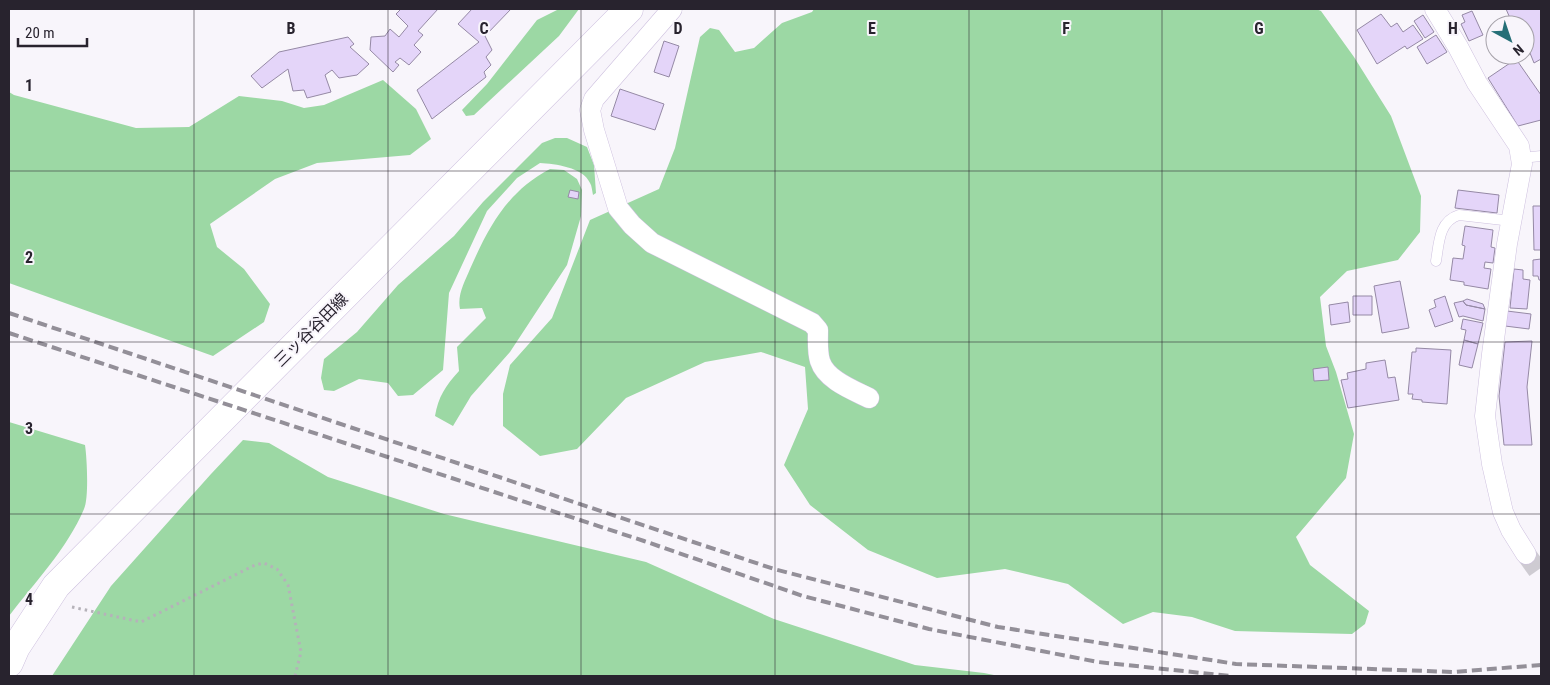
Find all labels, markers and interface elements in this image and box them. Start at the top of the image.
scale bar [18,15,86,47]
north arrow [1485,15,1535,65]
text: B [287,19,296,38]
text: C [479,19,489,38]
text: D [673,19,683,38]
text: E [868,19,876,38]
text: F [1062,19,1070,38]
text: G [1254,19,1264,38]
text: H [1448,19,1458,38]
text: 20 m [25,24,55,42]
text: N [1510,41,1527,59]
text: 1 [25,76,33,95]
text: 2 [25,248,33,267]
street label: 三ッ谷谷田線 [270,289,352,371]
text: 3 [25,419,33,438]
text: 4 [25,590,33,609]

